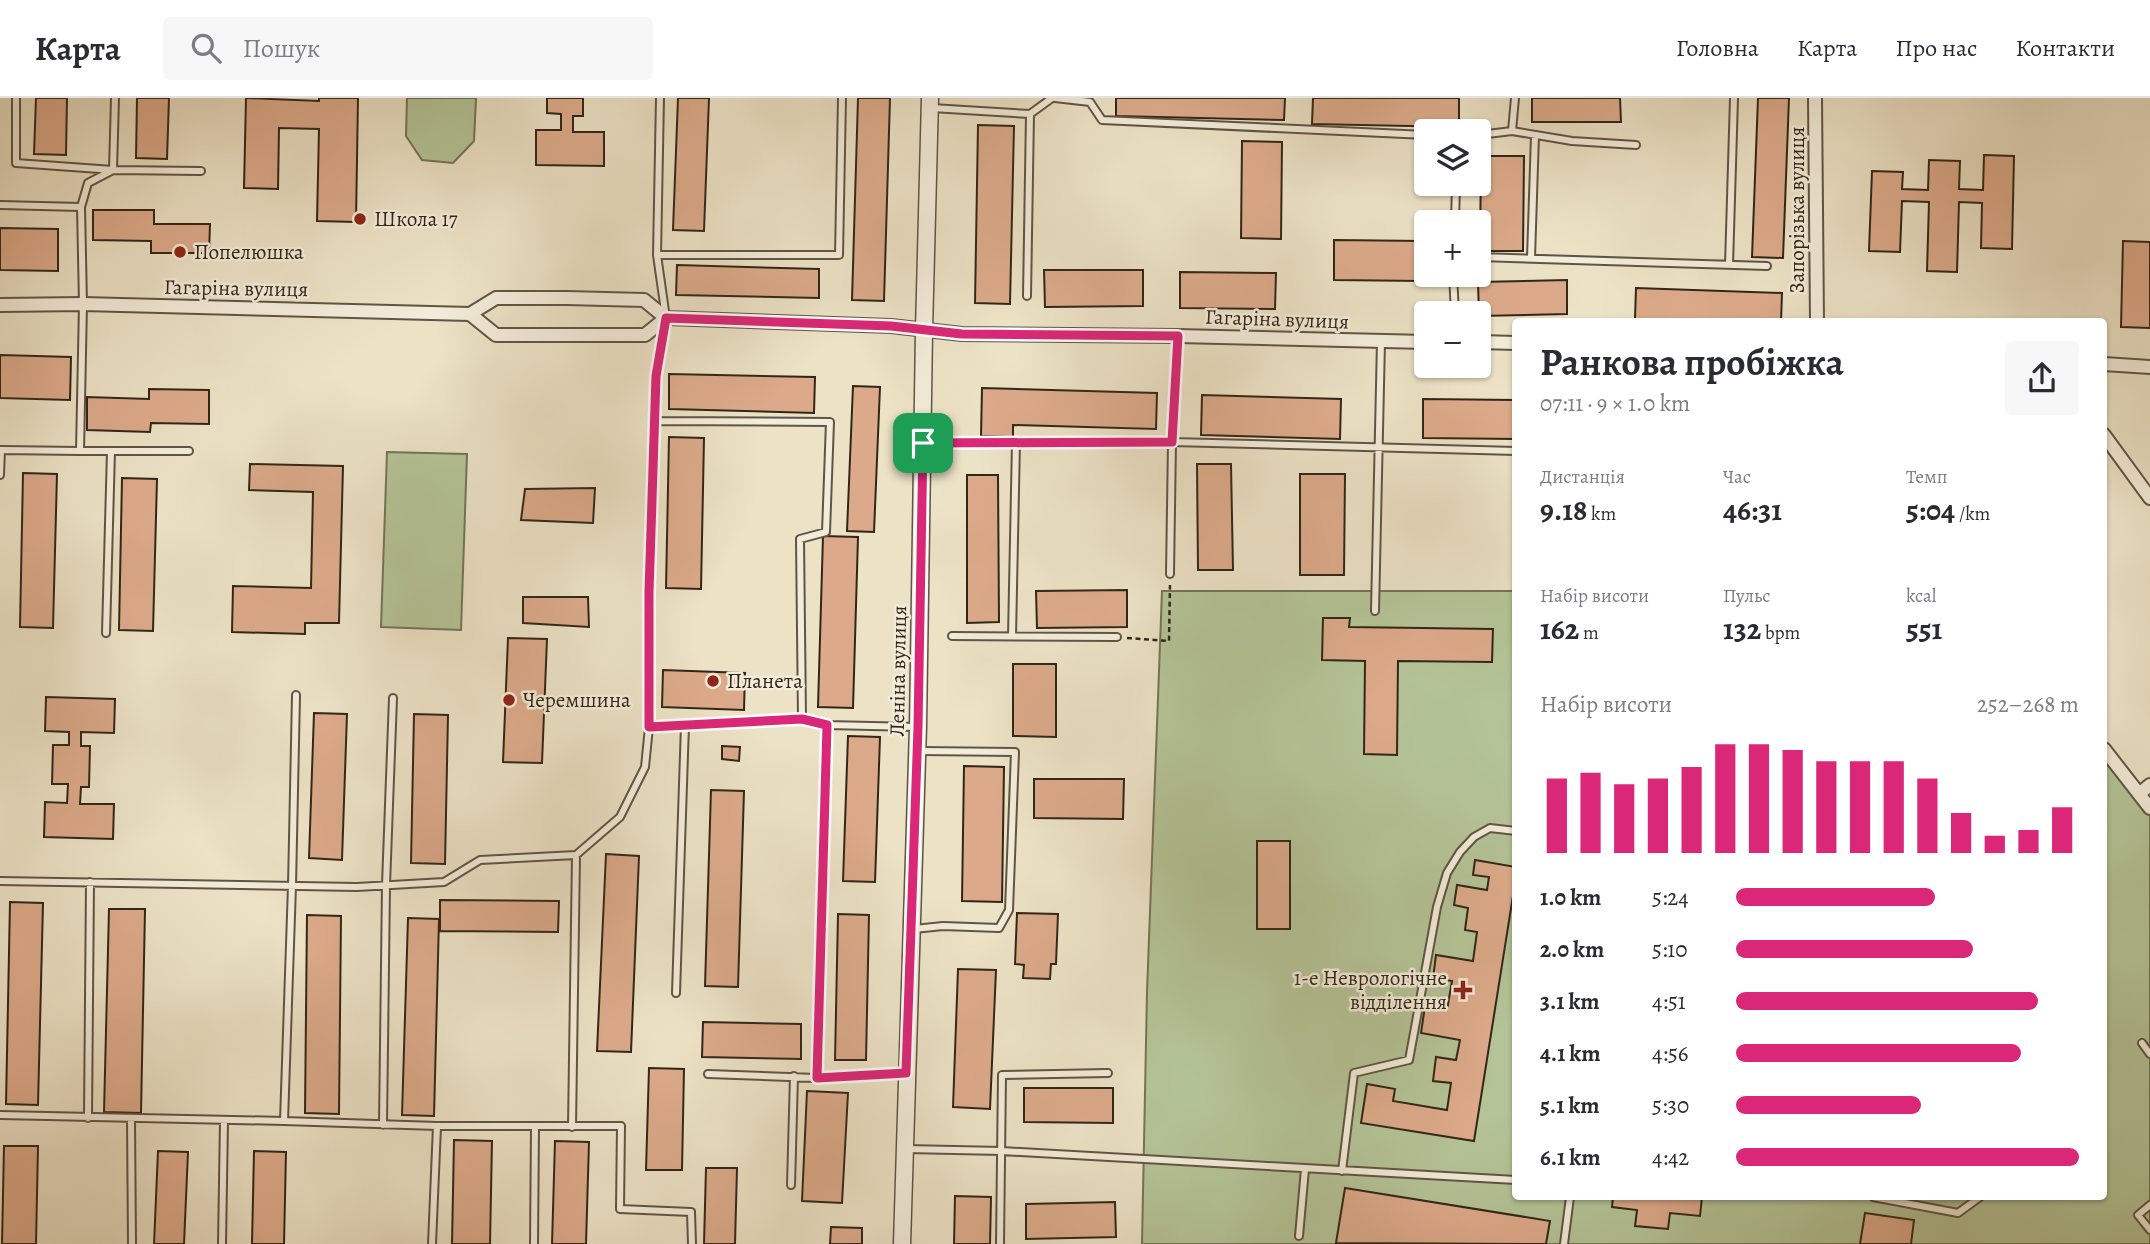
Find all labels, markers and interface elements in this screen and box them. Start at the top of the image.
search box [163,17,653,80]
text: Карта [35,26,121,71]
icon: search [187,29,225,67]
text: Пошук [243,31,320,66]
text: Головна [1676,32,1759,64]
text: Карта [1797,32,1857,64]
text: Про нас [1895,32,1977,64]
text: Контакти [2015,32,2115,64]
map controls [1414,119,1491,378]
button: layers [1414,119,1491,196]
street label: Запорізька вулиця [1783,127,1811,293]
place label: Школа 17 [374,205,458,233]
button: + [1414,210,1491,287]
marker: Школа 17 [352,211,368,227]
place label: Попелюшка [194,238,304,266]
marker: Попелюшка [172,244,188,260]
street label: Гагаріна вулиця [164,273,308,303]
button: − [1414,301,1491,378]
street label: Гагаріна вулиця [1204,302,1350,336]
text: Ранкова пробіжка [1540,336,1844,388]
button: share [2005,341,2079,415]
text: 07:11 · 9 × 1.0 km [1540,388,1690,419]
pin [893,413,953,473]
icon: arrive [904,424,942,462]
text: Дистанція [1540,464,1625,490]
text: Час [1723,464,1751,490]
text: Темп [1906,464,1947,490]
text: 9.18 [1540,490,1587,530]
text: 46:31 [1723,490,1782,530]
text: 5:04 [1906,490,1955,530]
text: km [1587,501,1616,527]
text: /km [1955,501,1990,527]
text: Набір висоти [1540,583,1649,609]
text: Пульс [1723,583,1771,609]
text: kcal [1906,583,1936,609]
street label: Леніна вулиця [883,605,913,737]
text: 162 [1540,609,1579,649]
text: 132 [1723,609,1761,649]
text: 551 [1906,609,1942,649]
text: m [1579,620,1599,646]
text: bpm [1761,620,1800,646]
place label: Планета [727,667,803,695]
marker: Планета [705,673,721,689]
place label: Черемшина [523,686,631,714]
text: Набір висоти [1540,689,1672,720]
text: 252–268 m [1977,689,2079,720]
marker: Черемшина [501,692,517,708]
text: 1.0 km [1540,882,1601,913]
text: 5:24 [1652,882,1689,913]
text: 2.0 km [1540,934,1604,965]
text: 5:10 [1652,934,1688,965]
place label: 1-е Неврологічне відділення [1294,964,1447,1016]
marker: 1-е Неврологічне відділення [1453,980,1473,1000]
text: 3.1 km [1540,986,1600,1017]
text: 4:51 [1652,986,1686,1017]
text: 4.1 km [1540,1038,1601,1069]
text: 4:56 [1652,1038,1688,1069]
text: 5.1 km [1540,1090,1600,1121]
text: 5:30 [1652,1090,1689,1121]
text: 6.1 km [1540,1142,1600,1173]
text: 4:42 [1652,1142,1689,1173]

